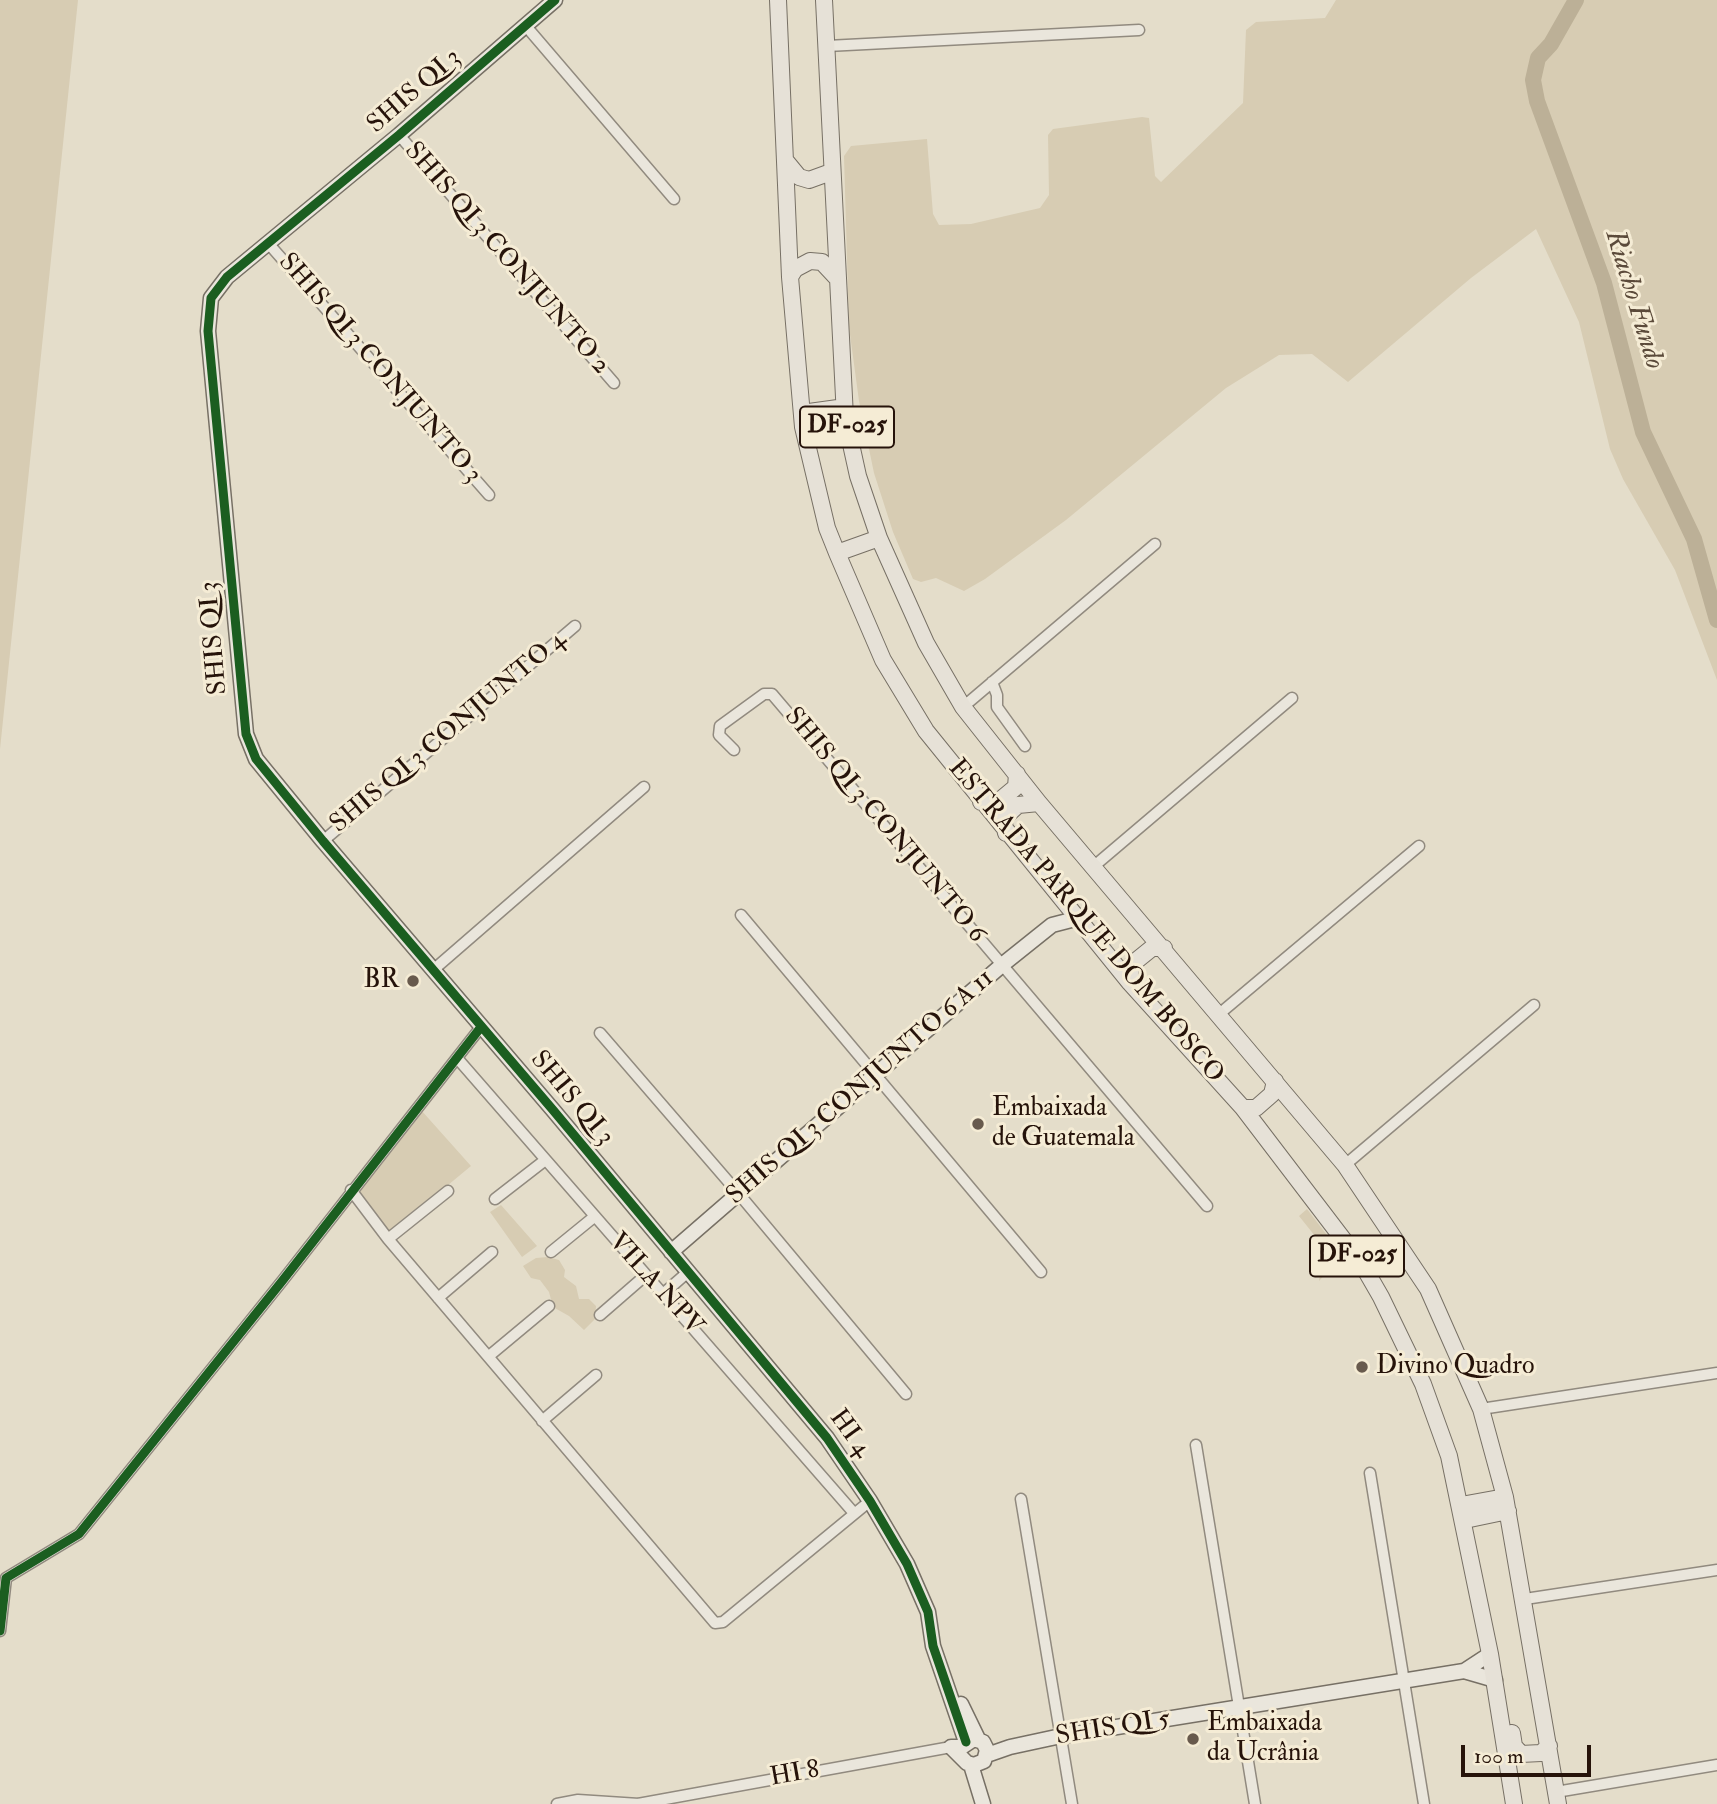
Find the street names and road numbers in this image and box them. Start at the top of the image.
street label: SHIS QI 3 [362,43,468,141]
street label: SHIS QI 3 CONJUNTO 2 [397,137,615,381]
street label: SHIS QI 3 CONJUNTO 3 [271,248,487,490]
road number: DF-025 [800,406,894,448]
street label: SHIS QI 3 [194,580,236,696]
street label: SHIS QI 3 CONJUNTO 4 [325,625,573,841]
street label: SHIS QI 3 CONJUNTO 6 [777,702,991,950]
street label: ESTRADA PARQUE DOM BOSCO [940,754,1230,1090]
street label: SHIS QI 3 CONJUNTO 6 A 11 [721,964,1001,1212]
street label: SHIS QI 3 [522,1045,620,1153]
street label: VILA NPV [601,1227,709,1343]
road number: DF-025 [1310,1236,1404,1276]
street label: HI 4 [821,1404,877,1464]
street label: SHIS QI 5 [1054,1705,1172,1753]
street label: HI 8 [768,1755,822,1795]

